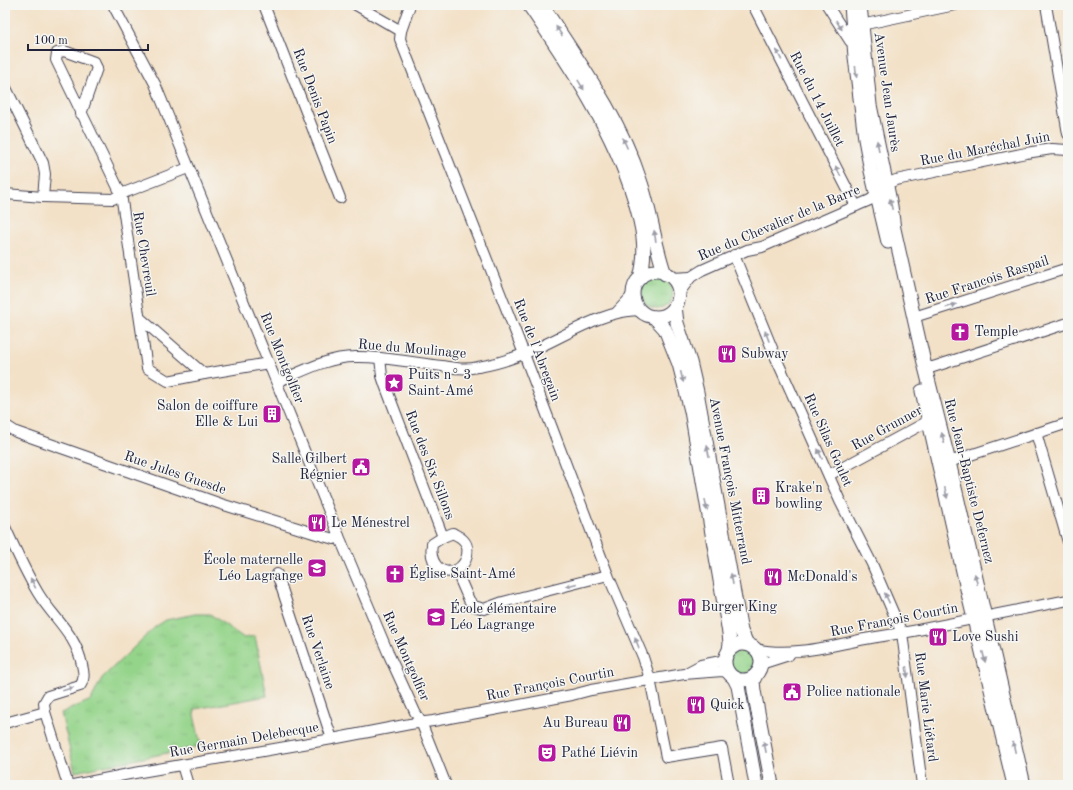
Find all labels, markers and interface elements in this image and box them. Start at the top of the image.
one-way arrow [836,19,843,31]
scale bar [28,26,148,52]
one-way arrow [555,26,563,36]
street label: Avenue Jean Jaurès [872,31,902,153]
text: 100 m [34,35,68,47]
street label: Rue Denis Papin [290,46,340,146]
one-way arrow [776,49,782,61]
street label: Rue du 14 Juillet [787,49,847,149]
one-way arrow [853,66,860,78]
one-way arrow [577,79,584,91]
street label: Rue du Maréchal Juin [919,129,1052,168]
one-way arrow [621,137,627,149]
one-way arrow [875,140,881,152]
one-way arrow [835,165,842,177]
street label: Rue du Chevalier de la Barre [696,182,862,264]
one-way arrow [887,198,893,210]
street label: Rue Chevreuil [130,210,158,298]
one-way arrow [652,230,658,242]
street label: Rue Francois Raspail [923,253,1051,307]
street label: Rue de l'Abregain [511,297,563,404]
one-way arrow [946,303,958,309]
street label: Rue Montgolfier [257,310,307,406]
church icon: Temple [949,321,971,343]
place label: Temple [974,325,1018,339]
one-way arrow [763,329,769,341]
street label: Rue du Moulinage [357,337,467,361]
restaurant icon: Subway [716,343,738,365]
place label: Subway [741,347,789,361]
place label: Puits n° 3 Saint-Amé [408,368,473,398]
one-way arrow [680,371,686,384]
place icon: Puits n° 3 Saint-Amé [383,372,405,394]
street label: Rue Silas Goulet [801,391,855,489]
street label: Avenue François Mitterrand [707,396,753,566]
street label: Rue Jean-Baptiste Defernez [942,397,996,565]
place label: Salon de coiffure Elle & Lui [157,399,258,429]
building icon: Salon de coiffure Elle & Lui [261,403,283,425]
street label: Rue Grunner [849,403,925,453]
street label: Rue des Six Sillons [403,408,457,522]
one-way arrow [940,432,946,445]
one-way arrow [705,445,711,457]
street label: Rue Jules Guesde [122,449,228,497]
one-way arrow [817,449,823,460]
place label: Salle Gilbert Régnier [272,452,347,482]
public building icon: Salle Gilbert Régnier [350,456,372,478]
place label: Krake'n bowling [775,481,823,511]
building icon: Krake'n bowling [750,485,772,507]
one-way arrow [943,487,949,499]
one-way arrow [704,499,710,511]
restaurant icon: Le Ménestrel [306,512,328,534]
place label: Le Ménestrel [331,516,410,530]
place label: École maternelle Léo Lagrange [203,550,303,583]
school or university icon: École maternelle Léo Lagrange [306,557,328,579]
church icon: Église Saint-Amé [384,563,406,585]
place label: Église Saint-Amé [409,564,515,581]
restaurant icon: McDonald's [762,566,784,588]
place label: McDonald's [787,570,858,584]
one-way arrow [728,572,734,585]
one-way arrow [973,572,979,585]
one-way arrow [30,577,36,589]
one-way arrow [564,582,576,588]
one-way arrow [884,592,890,603]
restaurant icon: Burger King [676,596,698,618]
place label: École élémentaire Léo Lagrange [450,599,556,632]
place label: Burger King [701,600,777,614]
street label: Rue François Courtin [829,601,960,639]
school or university icon: École élémentaire Léo Lagrange [425,606,447,628]
street label: Rue Montgolfier [380,609,432,703]
street label: Rue Verlaine [299,613,337,691]
restaurant icon: Love Sushi [927,626,949,648]
place label: Love Sushi [952,630,1019,644]
one-way arrow [634,636,640,648]
street label: Rue Marie Liétard [912,651,940,763]
one-way arrow [981,651,987,663]
street label: Rue François Courtin [485,665,616,703]
one-way arrow [904,666,910,678]
public building icon: Police nationale [781,681,803,703]
place label: Police nationale [806,685,901,699]
one-way arrow [63,686,75,692]
restaurant icon: Quick [685,694,707,716]
place label: Quick [710,698,744,712]
restaurant icon: Au Bureau [611,712,633,734]
place label: Au Bureau [542,716,609,730]
street label: Rue Germain Delebecque [168,720,320,760]
one-way arrow [761,741,767,753]
one-way arrow [1011,741,1017,753]
theatre icon: Pathé Liévin [536,742,558,764]
place label: Pathé Liévin [561,746,638,760]

